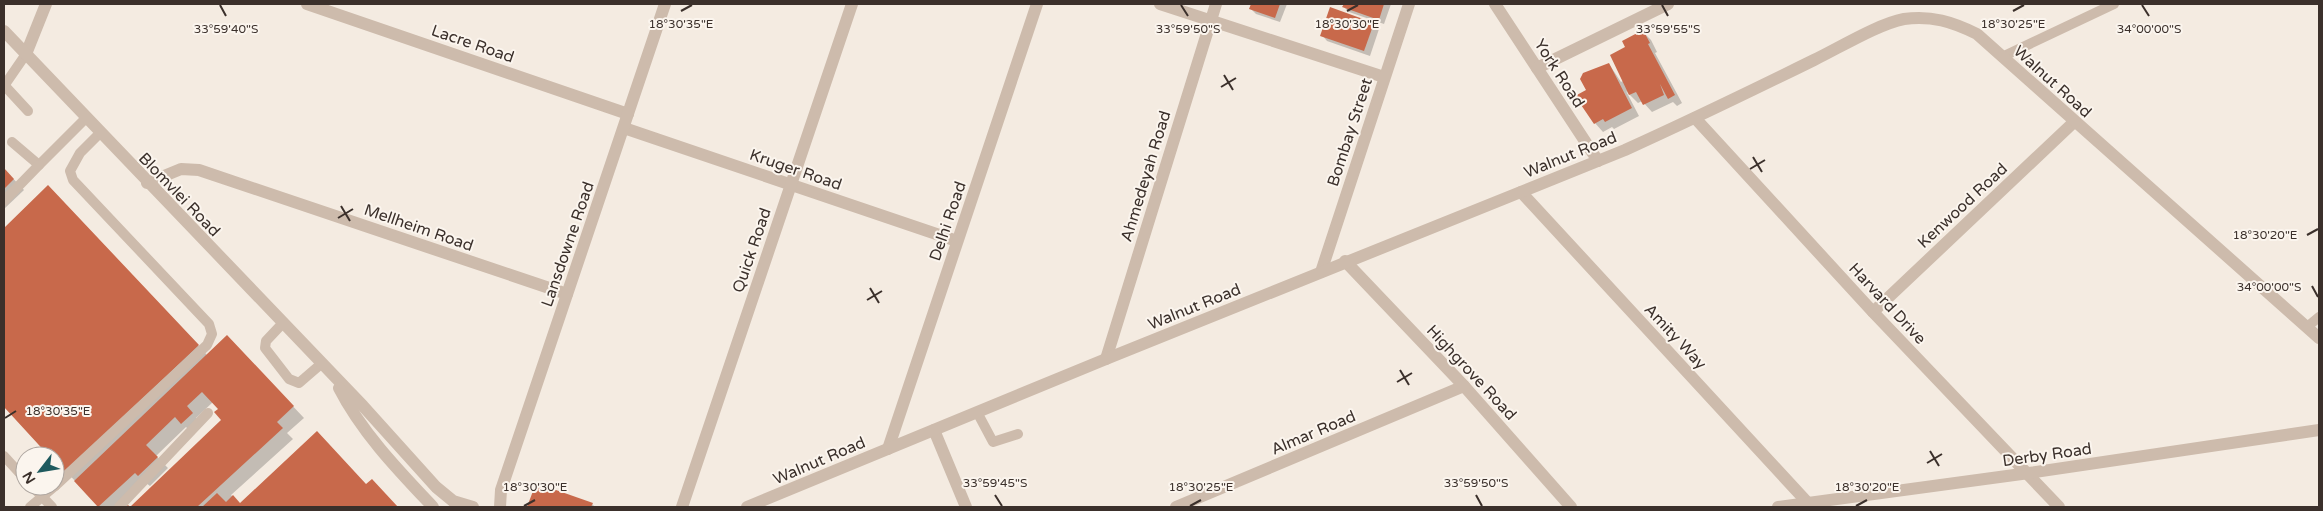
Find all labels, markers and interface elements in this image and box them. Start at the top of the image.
text: 18°30'35"E [648,17,714,31]
text: 18°30'30"E [1314,17,1380,31]
text: 18°30'25"E [1980,17,2046,31]
street label: Lacre Road [429,20,517,67]
text: 33°59'40"S [194,22,258,36]
text: 33°59'50"S [1156,22,1220,36]
text: 33°59'55"S [1636,22,1700,36]
text: 34°00'00"S [2117,22,2181,36]
street label: York Road [1530,35,1589,112]
street label: Walnut Road [2009,41,2096,122]
street label: Bombay Street [1323,76,1377,189]
street label: Ahmedeyah Road [1117,108,1175,244]
street label: Walnut Road [1521,127,1620,183]
street label: Kruger Road [747,145,844,195]
street label: Blomvlei Road [134,149,224,241]
street label: Kenwood Road [1913,159,2012,253]
street label: Lansdowne Road [537,179,599,310]
street label: Delhi Road [925,179,971,264]
street label: Mellheim Road [361,200,476,256]
street label: Quick Road [728,205,776,295]
text: 18°30'20"E [2232,228,2298,242]
street label: Harvard Drive [1844,259,1930,349]
street label: Walnut Road [1145,279,1244,335]
text: 34°00'00"S [2237,280,2301,294]
street label: Amity Way [1640,300,1711,374]
street label: Highgrove Road [1422,321,1521,425]
text: 18°30'35"E [25,404,91,418]
street label: Almar Road [1268,406,1359,460]
street label: Walnut Road [770,432,869,489]
street label: Derby Road [2001,439,2093,471]
north arrow [15,446,65,496]
text: N [19,468,39,487]
text: 33°59'45"S [963,476,1027,490]
text: 33°59'50"S [1444,476,1508,490]
text: 18°30'30"E [502,480,568,494]
text: 18°30'25"E [1168,480,1234,494]
text: 18°30'20"E [1834,480,1900,494]

